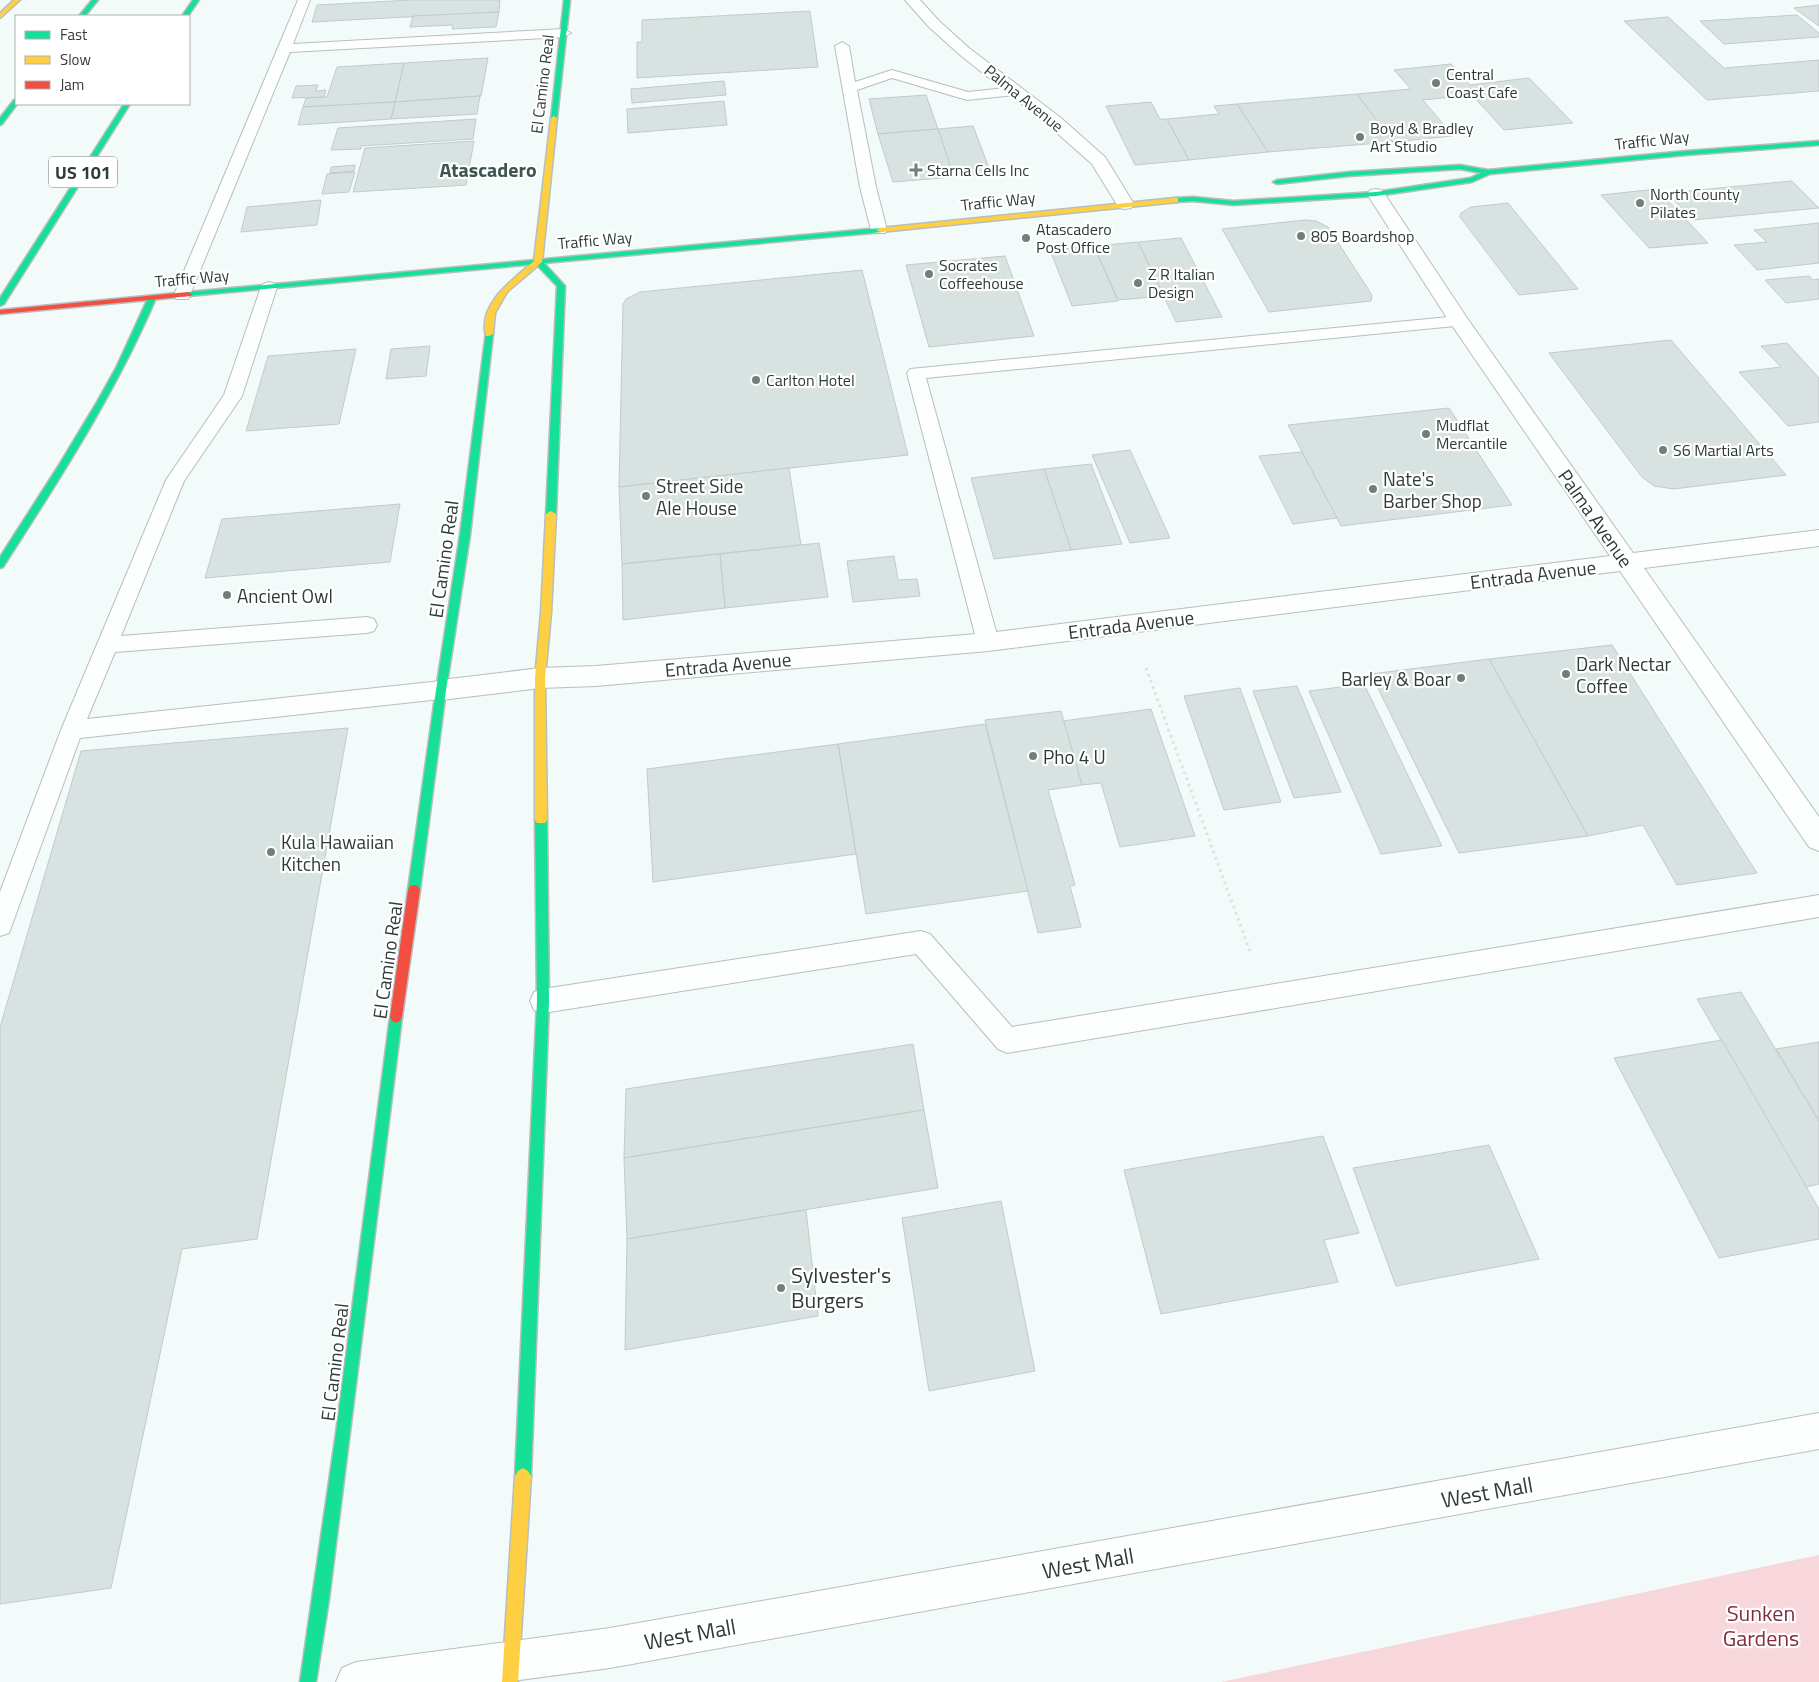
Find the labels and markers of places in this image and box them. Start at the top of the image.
place label: Central Coast Cafe [1446,62,1518,104]
marker: Central Coast Cafe [1430,77,1442,89]
place label: Boyd & Bradley Art Studio [1370,116,1474,158]
marker: Boyd & Bradley Art Studio [1354,131,1366,143]
place label: Starna Cells Inc [927,158,1029,182]
marker: Starna Cells Inc [909,163,923,177]
place label: North County Pilates [1650,182,1740,224]
marker: North County Pilates [1634,197,1646,209]
place label: Atascadero Post Office [1036,217,1112,259]
place label: 805 Boardshop [1311,224,1414,248]
marker: 805 Boardshop [1295,230,1307,242]
marker: Atascadero Post Office [1020,232,1032,244]
place label: Socrates Coffeehouse [939,253,1024,295]
place label: Z R Italian Design [1148,262,1215,304]
marker: Socrates Coffeehouse [923,268,935,280]
marker: Z R Italian Design [1132,277,1144,289]
place label: Carlton Hotel [766,368,855,392]
marker: Carlton Hotel [750,374,762,386]
place label: Mudflat Mercantile [1436,413,1507,455]
marker: Mudflat Mercantile [1420,428,1432,440]
place label: S6 Martial Arts [1673,438,1774,462]
marker: S6 Martial Arts [1657,444,1669,456]
place label: Nate's Barber Shop [1383,464,1482,515]
place label: Street Side Ale House [656,471,743,522]
marker: Nate's Barber Shop [1367,483,1379,495]
marker: Street Side Ale House [640,490,652,502]
place label: Ancient Owl [237,581,333,610]
marker: Ancient Owl [221,589,233,601]
place label: Dark Nectar Coffee [1576,649,1671,700]
place label: Barley & Boar [1341,664,1451,693]
marker: Dark Nectar Coffee [1560,668,1572,680]
marker: Barley & Boar [1455,672,1467,684]
place label: Pho 4 U [1043,742,1106,771]
marker: Pho 4 U [1027,750,1039,762]
place label: Kula Hawaiian Kitchen [281,827,394,878]
marker: Kula Hawaiian Kitchen [265,846,277,858]
place label: Sylvester's Burgers [791,1258,891,1317]
marker: Sylvester's Burgers [775,1282,787,1294]

